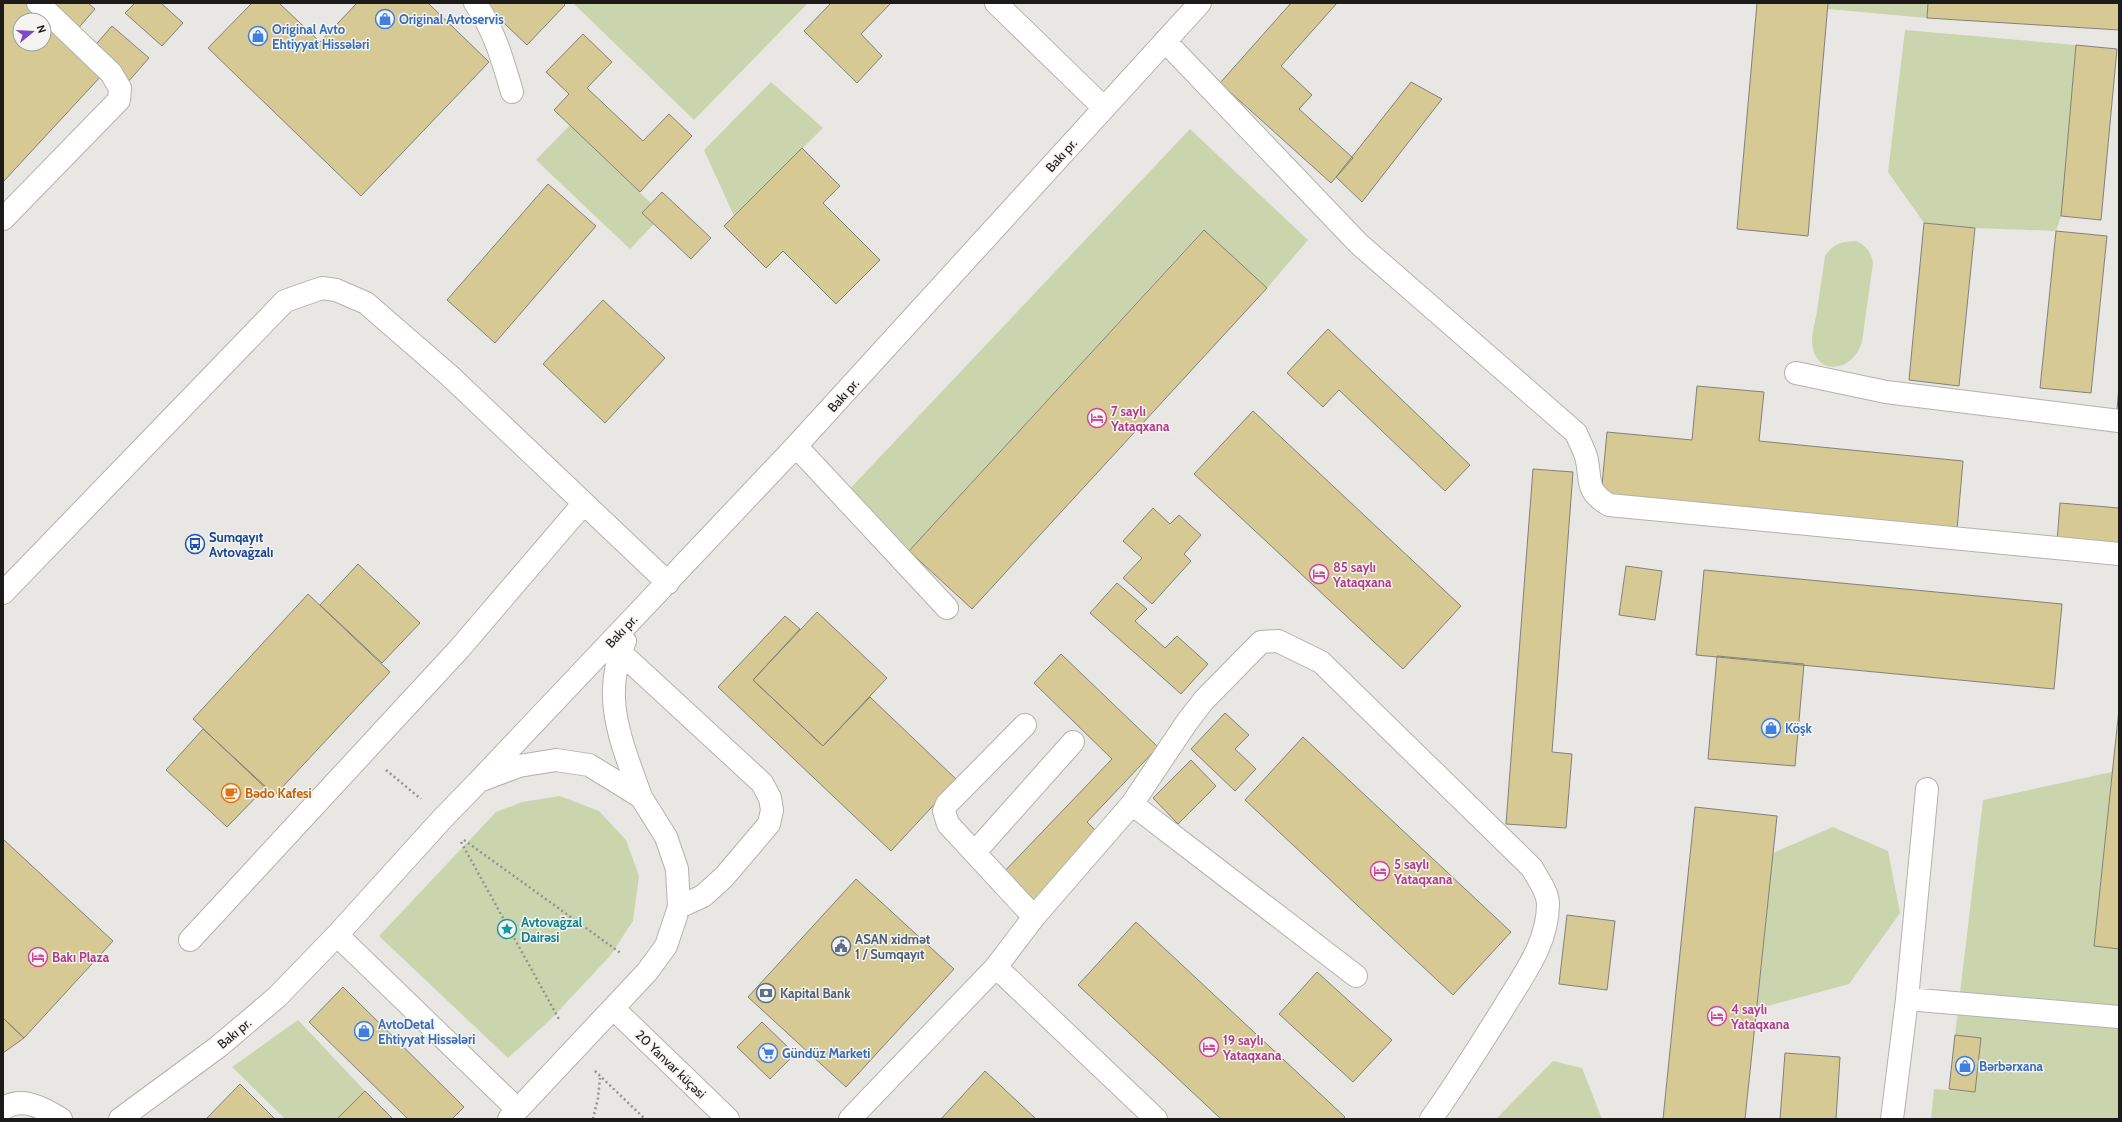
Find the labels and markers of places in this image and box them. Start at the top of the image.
shop icon: Original Avtoservis [374,8,396,30]
place label: Original Avtoservis [399,11,504,27]
place label: Original Avto Ehtiyyat Hissələri [272,21,369,52]
shop icon: Original Avto Ehtiyyat Hissələri [247,25,269,47]
place label: 7 saylı Yataqxana [1110,403,1170,434]
hotel icon: 7 saylı Yataqxana [1086,407,1108,429]
place label: Sumqayıt Avtovağzalı [209,529,273,560]
bus stop icon: Sumqayıt Avtovağzalı [184,533,206,555]
place label: 85 saylı Yataqxana [1332,559,1392,590]
hotel icon: 85 saylı Yataqxana [1308,563,1330,585]
shop icon: Köşk [1760,717,1782,739]
place label: Köşk [1785,720,1813,736]
cafe icon: Bədo Kafesi [220,782,242,804]
place label: Bədo Kafesi [245,785,312,801]
place label: 5 saylı Yataqxana [1393,856,1453,887]
hotel icon: 5 saylı Yataqxana [1369,860,1391,882]
place label: Avtovağzal Dairəsi [521,914,583,945]
place icon: Avtovağzal Dairəsi [496,918,518,940]
place label: ASAN xidmət 1 / Sumqayıt [855,931,931,962]
public building icon: ASAN xidmət 1 / Sumqayıt [830,935,852,957]
hotel icon: Bakı Plaza [27,946,49,968]
place label: Bakı Plaza [52,949,110,965]
bank icon: Kapital Bank [755,982,777,1004]
place label: Kapital Bank [780,985,851,1001]
place label: 4 saylı Yataqxana [1730,1001,1790,1032]
hotel icon: 4 saylı Yataqxana [1706,1005,1728,1027]
place label: AvtoDetal Ehtiyyat Hissələri [378,1016,475,1047]
shop icon: AvtoDetal Ehtiyyat Hissələri [353,1020,375,1042]
place label: 19 saylı Yataqxana [1222,1032,1282,1063]
hotel icon: 19 saylı Yataqxana [1198,1036,1220,1058]
supermarket icon: Gündüz Marketi [757,1042,779,1064]
place label: Gündüz Marketi [782,1045,870,1061]
shop icon: Bərbərxana [1954,1055,1976,1077]
place label: Bərbərxana [1979,1058,2044,1074]

